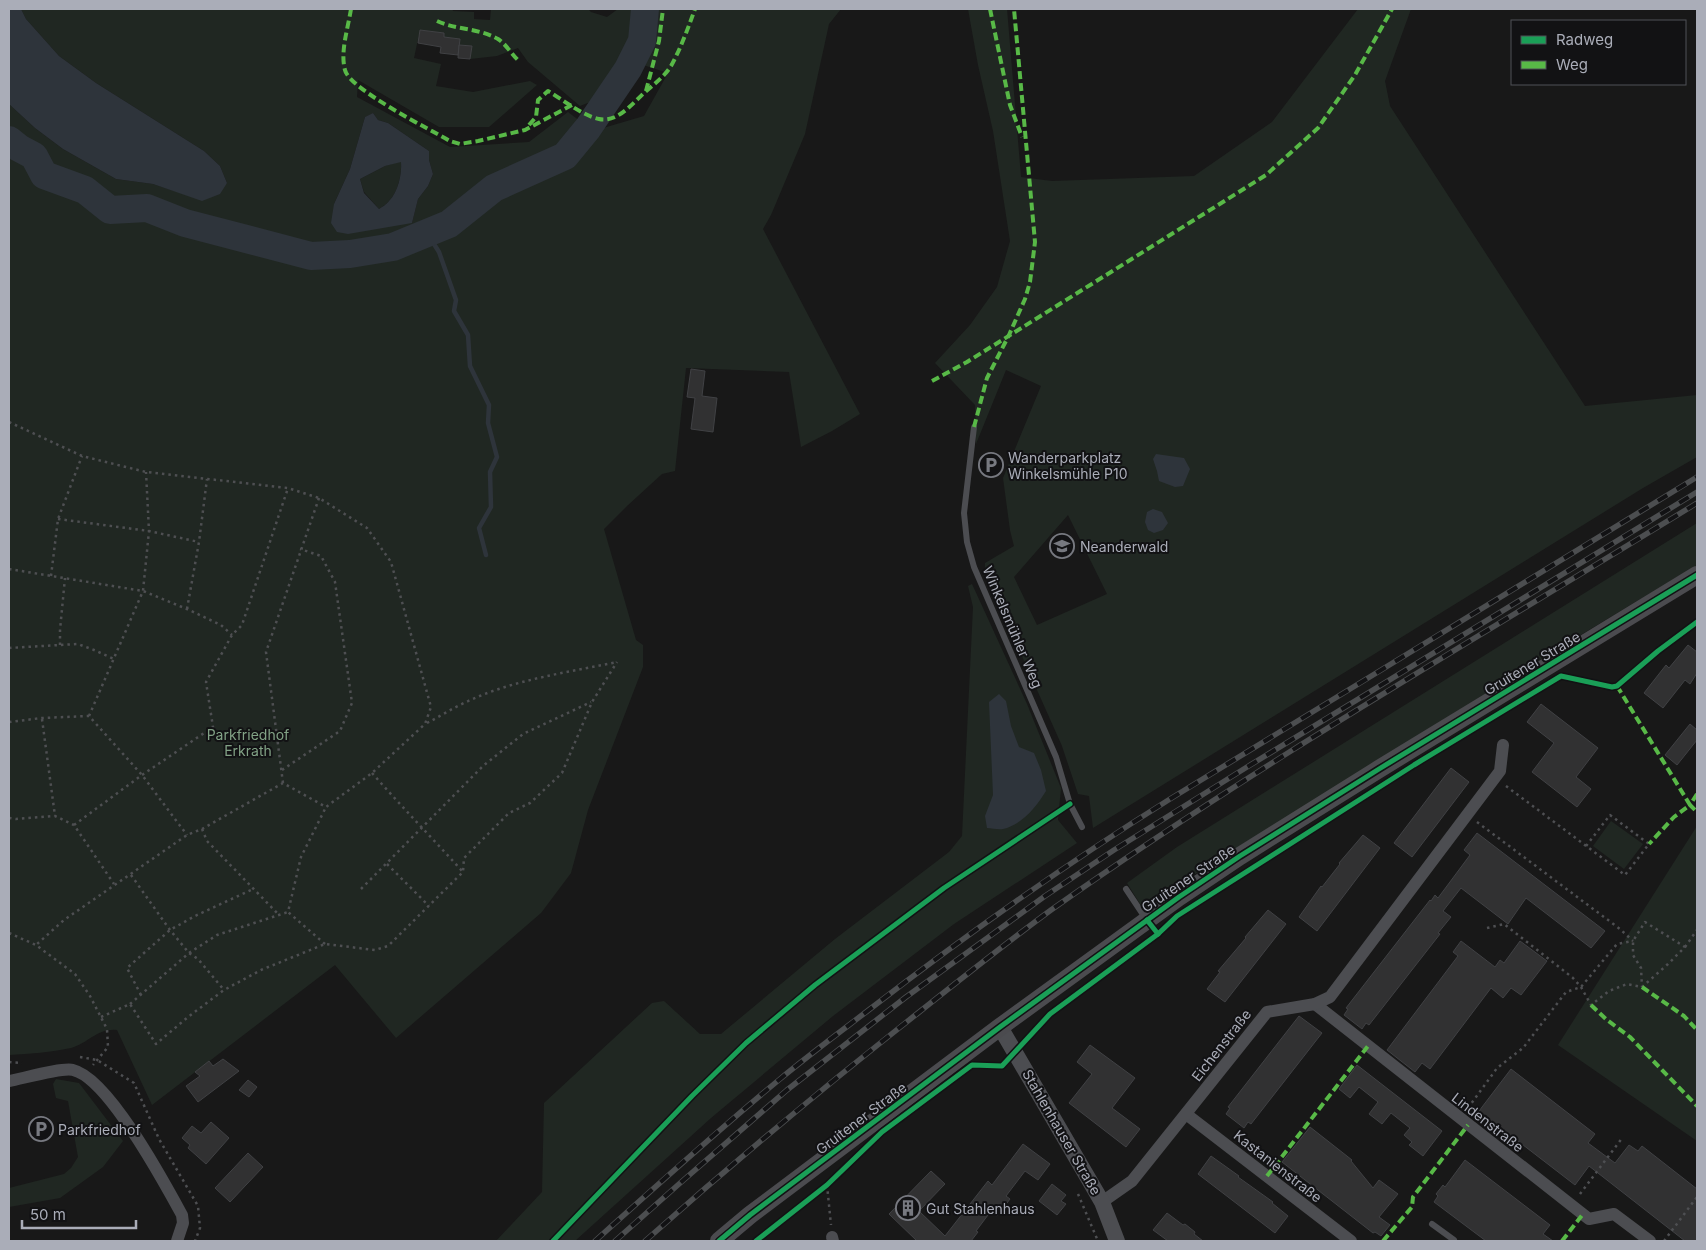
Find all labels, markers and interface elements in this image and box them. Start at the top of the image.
legend [1511,20,1686,85]
text: Radweg [1556,30,1613,49]
text: Weg [1556,55,1588,74]
place label: Wanderparkplatz Winkelsmühle P10 [1008,449,1128,482]
parking icon: Wanderparkplatz Winkelsmühle P10 [978,452,1004,478]
school or university icon: Neanderwald [1049,533,1075,559]
place label: Neanderwald [1080,538,1168,555]
street label: Winkelsmühler Weg [980,563,1046,691]
street label: Gruitener Straße [1481,628,1583,698]
park label: Parkfriedhof Erkrath [207,726,289,759]
street label: Gruitener Straße [1138,840,1238,916]
street label: Eichenstraße [1188,1006,1254,1084]
street label: Stahlenhauser Straße [1019,1066,1105,1198]
street label: Gruitener Straße [812,1078,910,1158]
street label: Lindenstraße [1449,1089,1527,1155]
parking icon: Parkfriedhof [28,1116,54,1142]
place label: Parkfriedhof [58,1121,141,1138]
street label: Kastanienstraße [1231,1126,1325,1206]
building icon: Gut Stahlenhaus [895,1195,921,1221]
scale bar [22,1198,136,1230]
place label: Gut Stahlenhaus [926,1200,1035,1217]
text: 50 m [30,1205,66,1224]

